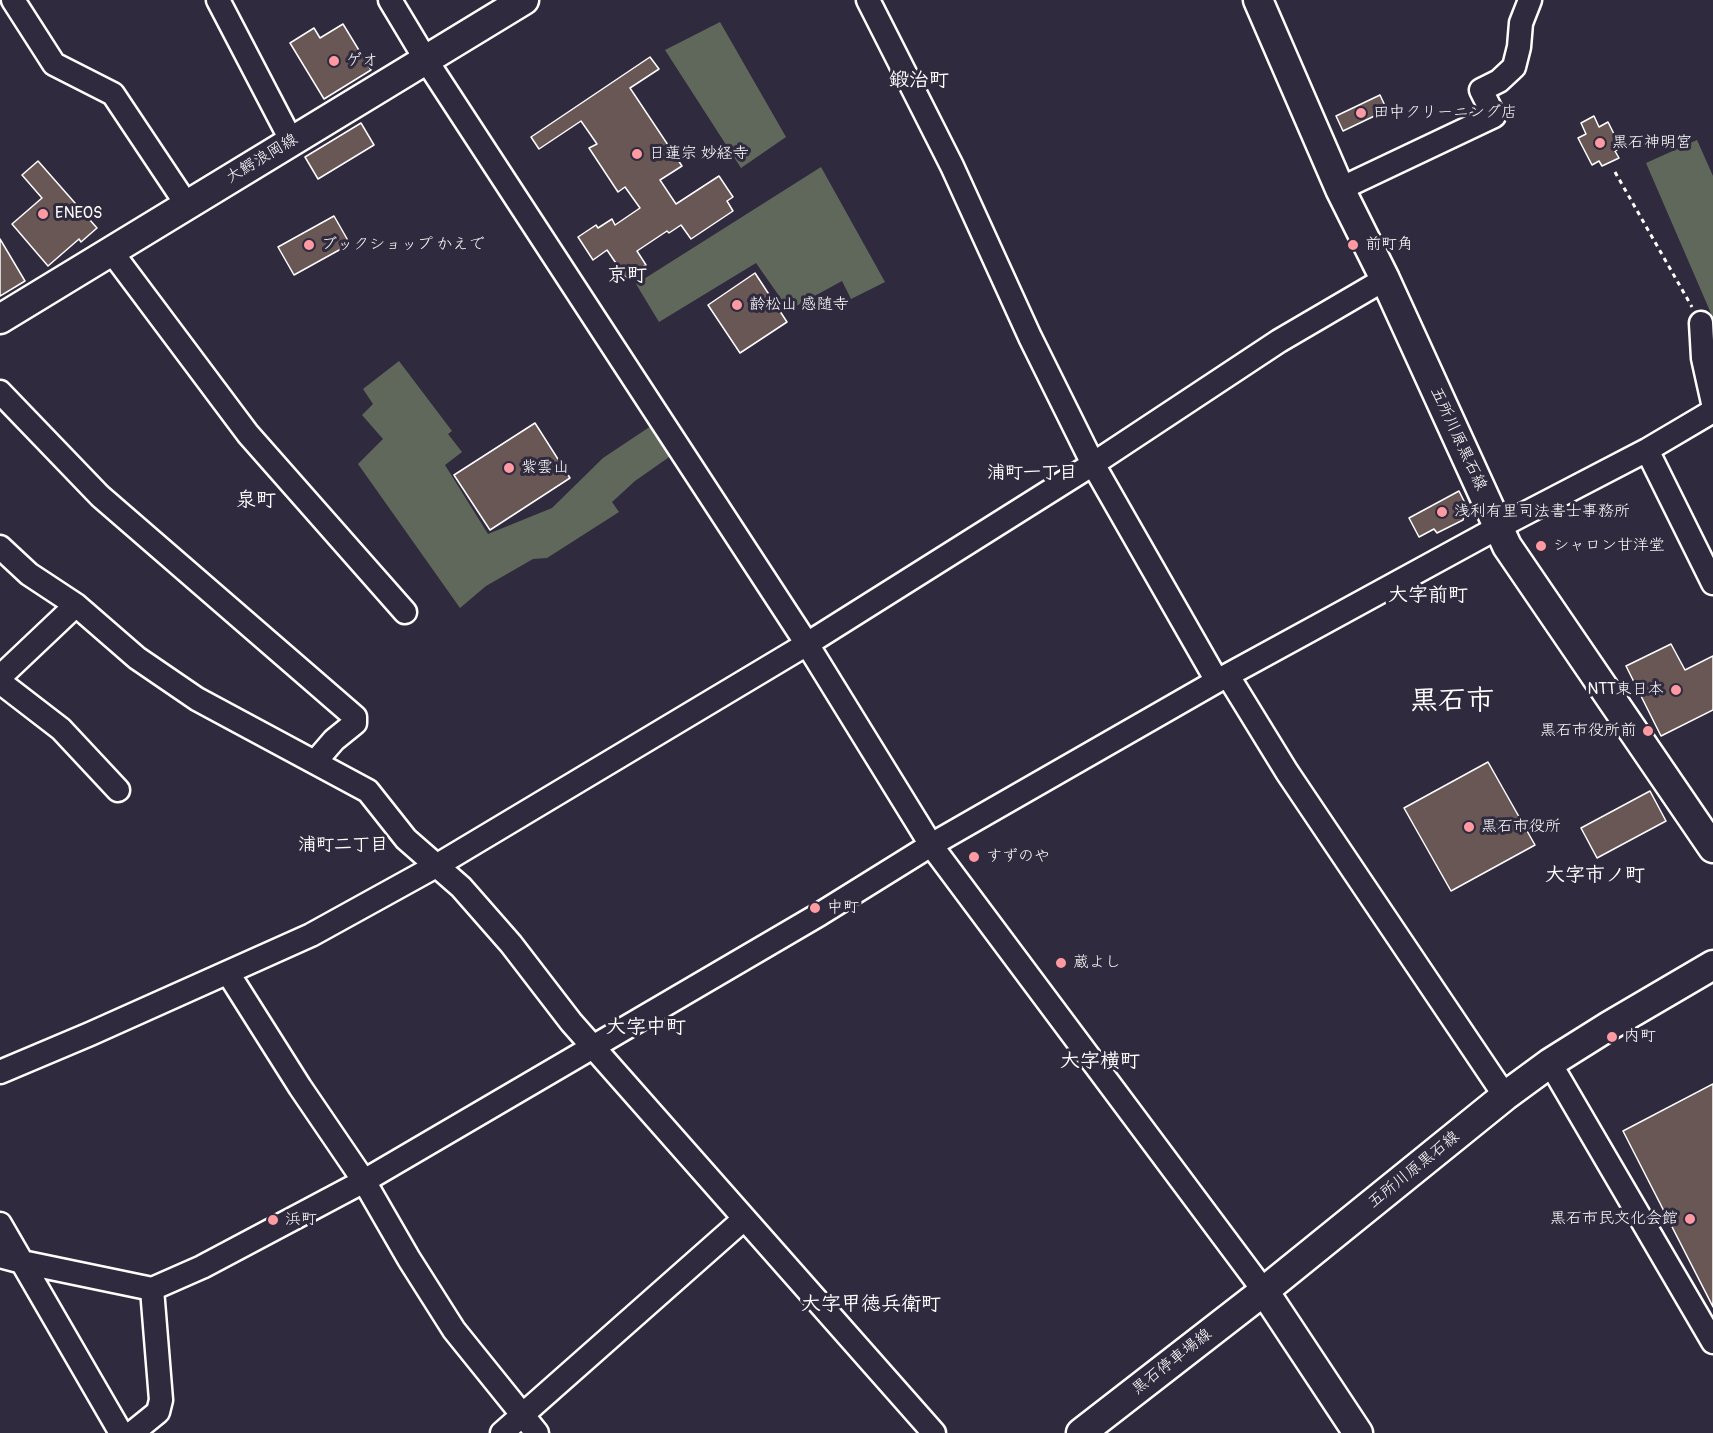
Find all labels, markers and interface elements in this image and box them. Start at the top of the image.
place label: ゲオ [346,51,378,71]
marker: ゲオ [327,54,341,68]
district label: 鍛治町 [889,69,949,93]
place label: 田中クリーニング店 [1373,103,1517,123]
marker: 田中クリーニング店 [1354,106,1368,120]
street label: 大鰐浪岡線 [223,130,301,188]
place label: 黒石神明宮 [1612,133,1692,153]
marker: 黒石神明宮 [1593,136,1607,150]
place label: 日蓮宗 妙経寺 [649,144,748,164]
marker: 日蓮宗 妙経寺 [630,147,644,161]
place label: ENEOS [55,204,102,224]
marker: ENEOS [36,207,50,221]
place label: ブックショップ かえで [321,235,484,255]
place label: 前町角 [1365,235,1413,255]
marker: ブックショップ かえで [302,238,316,252]
marker: 前町角 [1346,238,1360,252]
district label: 京町 [607,264,647,288]
place label: 齢松山 感随寺 [749,295,848,315]
marker: 齢松山 感随寺 [730,298,744,312]
street label: 五所川原黒石線 [1426,384,1490,494]
place label: 紫雲山 [521,458,569,478]
marker: 紫雲山 [502,461,516,475]
district label: 浦町一丁目 [987,462,1077,484]
district label: 泉町 [236,489,276,513]
place label: 浅利有里司法書士事務所 [1454,502,1630,522]
marker: 浅利有里司法書士事務所 [1435,505,1449,519]
place label: シャロン甘洋堂 [1553,536,1665,556]
marker: シャロン甘洋堂 [1534,539,1548,553]
district label: 大字前町 [1388,584,1468,608]
place label: NTT東日本 [1587,680,1664,700]
marker: NTT東日本 [1669,683,1683,697]
district label: 黒石市 [1410,685,1494,719]
place label: 黒石市役所前 [1540,721,1636,741]
marker: 黒石市役所前 [1641,724,1655,738]
place label: 黒石市役所 [1481,817,1561,837]
marker: 黒石市役所 [1462,820,1476,834]
district label: 浦町二丁目 [298,834,388,856]
place label: すずのや [986,847,1050,867]
marker: すずのや [967,850,981,864]
district label: 大字市ノ町 [1545,864,1645,888]
place label: 中町 [827,898,859,918]
marker: 中町 [808,901,822,915]
place label: 蔵よし [1073,953,1121,973]
marker: 蔵よし [1054,956,1068,970]
district label: 大字中町 [606,1016,686,1040]
place label: 内町 [1624,1027,1656,1047]
marker: 内町 [1605,1030,1619,1044]
district label: 大字横町 [1060,1050,1140,1074]
street label: 五所川原黒石線 [1364,1127,1464,1213]
place label: 黒石市民文化会館 [1550,1209,1678,1229]
place label: 浜町 [285,1210,317,1230]
marker: 黒石市民文化会館 [1683,1212,1697,1226]
marker: 浜町 [266,1213,280,1227]
district label: 大字甲徳兵衛町 [801,1293,941,1317]
street label: 黒石停車場線 [1128,1325,1216,1399]

